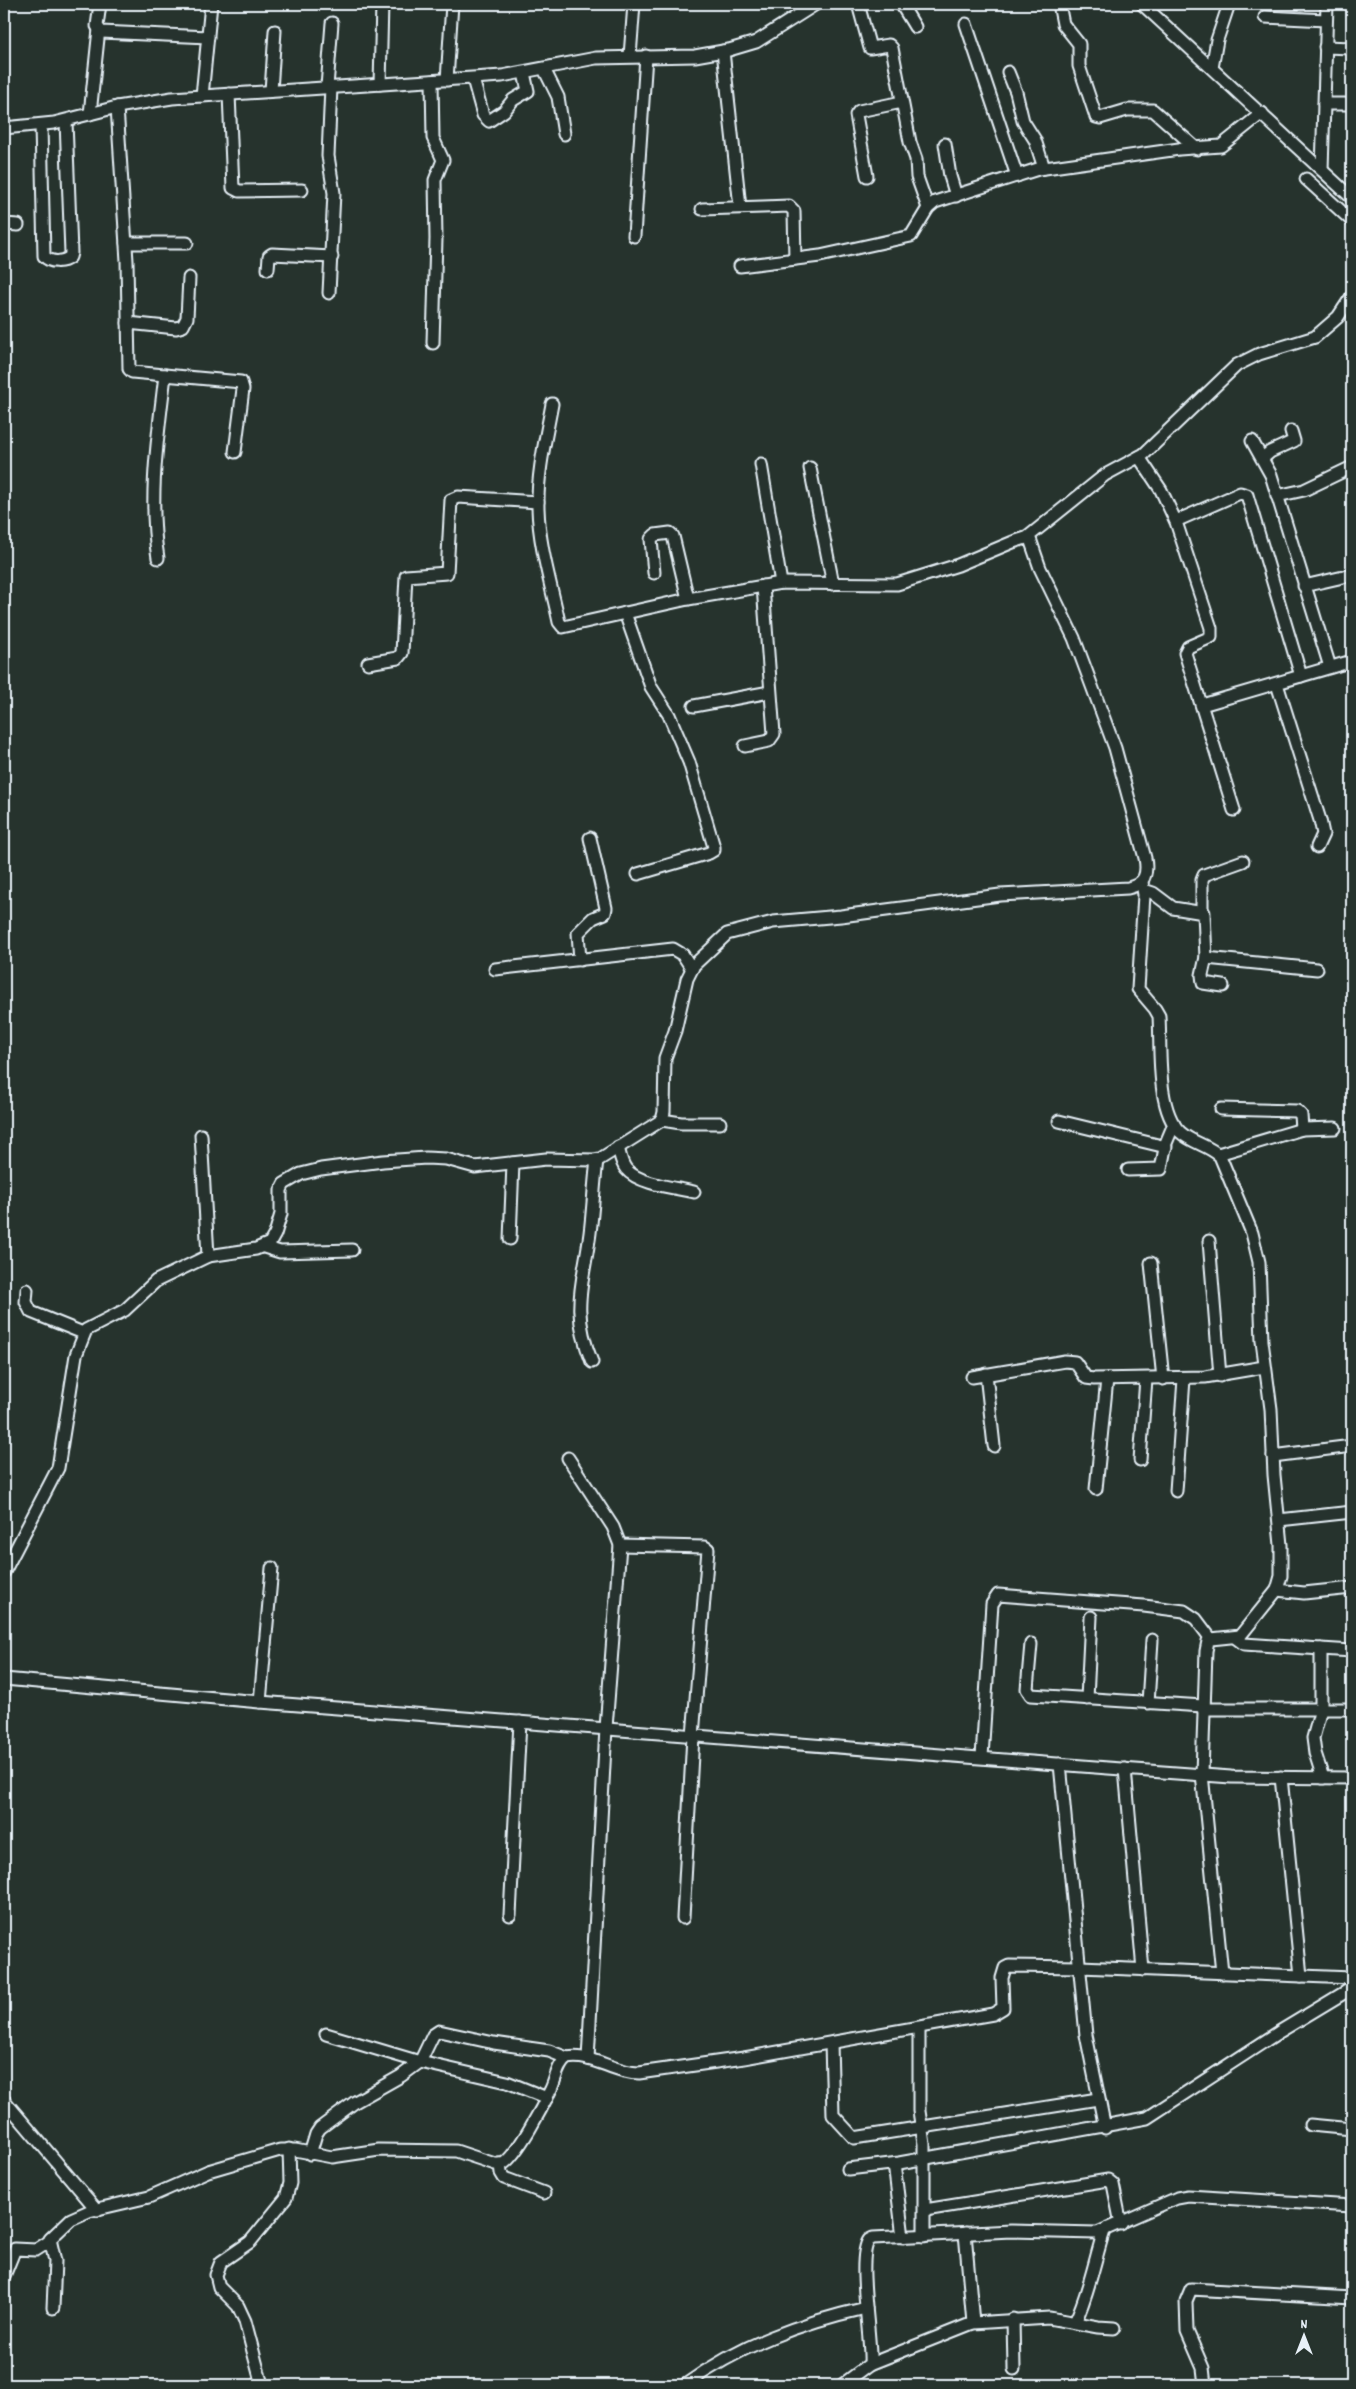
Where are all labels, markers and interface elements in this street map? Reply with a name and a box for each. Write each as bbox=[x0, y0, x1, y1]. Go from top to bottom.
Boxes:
north arrow bbox=[1278, 2312, 1328, 2362]
text: N bbox=[1301, 2315, 1308, 2335]

